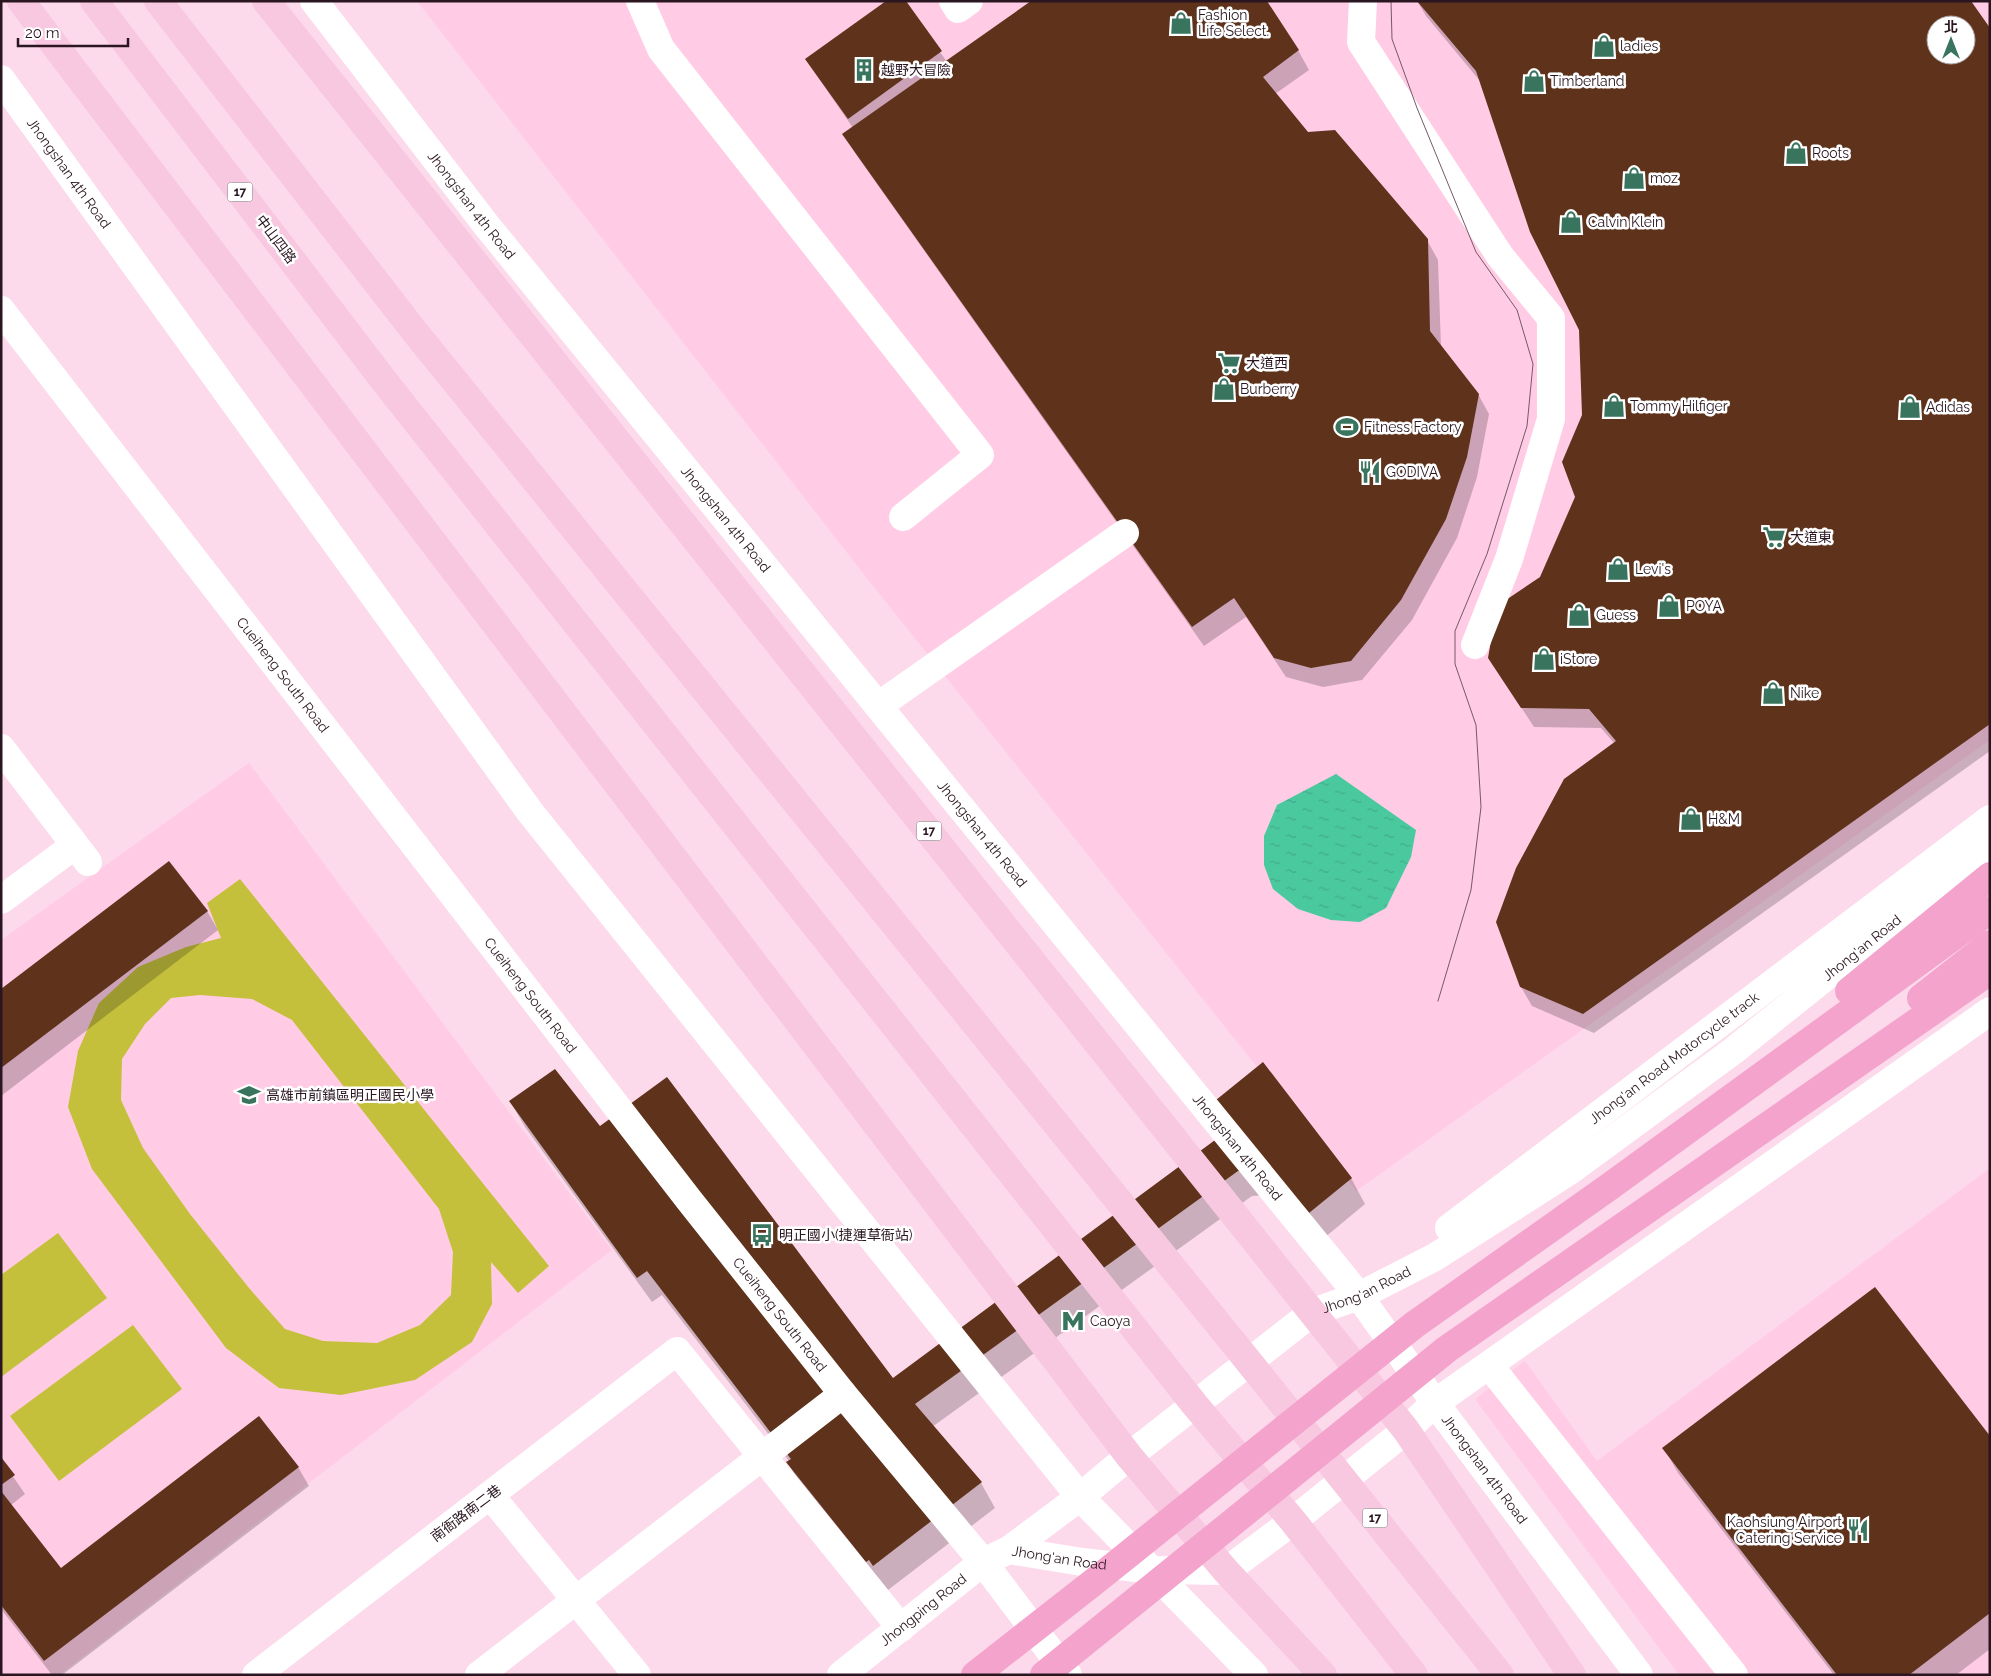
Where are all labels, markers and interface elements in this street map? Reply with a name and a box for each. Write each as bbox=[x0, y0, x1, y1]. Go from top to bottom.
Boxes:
place label: Fashion Life Select. bbox=[1198, 7, 1269, 39]
shop icon: Fashion Life Select. bbox=[1168, 10, 1194, 36]
scale bar bbox=[18, 15, 128, 47]
north arrow bbox=[1926, 15, 1976, 65]
text: 北 bbox=[1944, 19, 1958, 35]
text: 20 m bbox=[25, 24, 60, 42]
shop icon: ladies bbox=[1591, 33, 1617, 59]
place label: ladies bbox=[1620, 38, 1658, 54]
building icon: 越野大冒險 bbox=[851, 57, 877, 83]
place label: 越野大冒險 bbox=[881, 62, 951, 78]
shop icon: Timberland bbox=[1521, 68, 1547, 94]
place label: Timberland bbox=[1550, 73, 1625, 89]
street label: Jhongshan 4th Road bbox=[24, 115, 114, 231]
shop icon: Roots bbox=[1783, 140, 1809, 166]
place label: Roots bbox=[1812, 145, 1849, 161]
street label: Jhongshan 4th Road bbox=[425, 148, 519, 262]
shop icon: moz bbox=[1621, 165, 1647, 191]
place label: moz bbox=[1650, 170, 1678, 186]
road number: 17 bbox=[228, 182, 252, 202]
shop icon: Calvin Klein bbox=[1558, 209, 1584, 235]
street label: 中山四路 bbox=[253, 212, 299, 266]
place label: Calvin Klein bbox=[1588, 214, 1663, 230]
supermarket icon: 大道西 bbox=[1216, 350, 1242, 376]
place label: 大道西 bbox=[1246, 355, 1288, 371]
shop icon: Burberry bbox=[1211, 376, 1237, 402]
place label: Burberry bbox=[1240, 381, 1297, 397]
shop icon: Tommy Hilfiger bbox=[1601, 393, 1627, 419]
shop icon: Adidas bbox=[1897, 394, 1923, 420]
place label: Tommy Hilfiger bbox=[1630, 398, 1728, 414]
place label: Adidas bbox=[1926, 399, 1970, 415]
sports icon: Fitness Factory bbox=[1334, 414, 1360, 440]
place label: Fitness Factory bbox=[1364, 419, 1462, 435]
restaurant icon: GODIVA bbox=[1357, 459, 1383, 485]
street label: Jhongshan 4th Road bbox=[678, 463, 774, 575]
place label: GODIVA bbox=[1386, 464, 1439, 480]
supermarket icon: 大道東 bbox=[1761, 524, 1787, 550]
place label: 大道東 bbox=[1790, 529, 1832, 545]
shop icon: Levi's bbox=[1605, 556, 1631, 582]
place label: Levi's bbox=[1635, 561, 1671, 577]
shop icon: POYA bbox=[1656, 593, 1682, 619]
place label: POYA bbox=[1686, 598, 1723, 614]
shop icon: Guess bbox=[1566, 602, 1592, 628]
place label: Guess bbox=[1596, 607, 1636, 623]
street label: Cueiheng South Road bbox=[233, 614, 332, 736]
shop icon: iStore bbox=[1531, 646, 1557, 672]
place label: iStore bbox=[1560, 651, 1597, 667]
shop icon: Nike bbox=[1760, 680, 1786, 706]
place label: Nike bbox=[1790, 685, 1819, 701]
street label: Jhongshan 4th Road bbox=[934, 778, 1030, 890]
shop icon: H&M bbox=[1678, 806, 1704, 832]
place label: H&M bbox=[1708, 811, 1740, 827]
road number: 17 bbox=[916, 821, 942, 840]
street label: Jhong'an Road bbox=[1819, 911, 1904, 984]
street label: Cueiheng South Road bbox=[481, 934, 580, 1056]
street label: Jhong'an Road Motorcycle track bbox=[1586, 988, 1762, 1127]
school or university icon: 高雄市前鎮區明正國民小學 bbox=[236, 1082, 262, 1108]
place label: 高雄市前鎮區明正國民小學 bbox=[266, 1087, 434, 1103]
street label: Jhongshan 4th Road bbox=[1190, 1091, 1286, 1203]
bus stop icon: 明正國小(捷運草衙站) bbox=[749, 1222, 775, 1248]
place label: 明正國小(捷運草衙站) bbox=[779, 1227, 913, 1243]
street label: Cueiheng South Road bbox=[730, 1254, 830, 1375]
street label: Jhong'an Road bbox=[1320, 1263, 1413, 1316]
metro station icon: Caoya bbox=[1060, 1308, 1086, 1334]
place label: Caoya bbox=[1090, 1313, 1130, 1329]
street label: Jhongshan 4th Road bbox=[1439, 1411, 1531, 1527]
street label: 南衙路南二巷 bbox=[428, 1481, 504, 1545]
road number: 17 bbox=[1362, 1509, 1388, 1528]
place label: Kaohsiung Airport Catering Service bbox=[1727, 1514, 1842, 1546]
restaurant icon: Kaohsiung Airport Catering Service bbox=[1845, 1517, 1871, 1543]
street label: Jhong'an Road bbox=[1011, 1543, 1108, 1573]
street label: Jhongping Road bbox=[877, 1570, 970, 1649]

